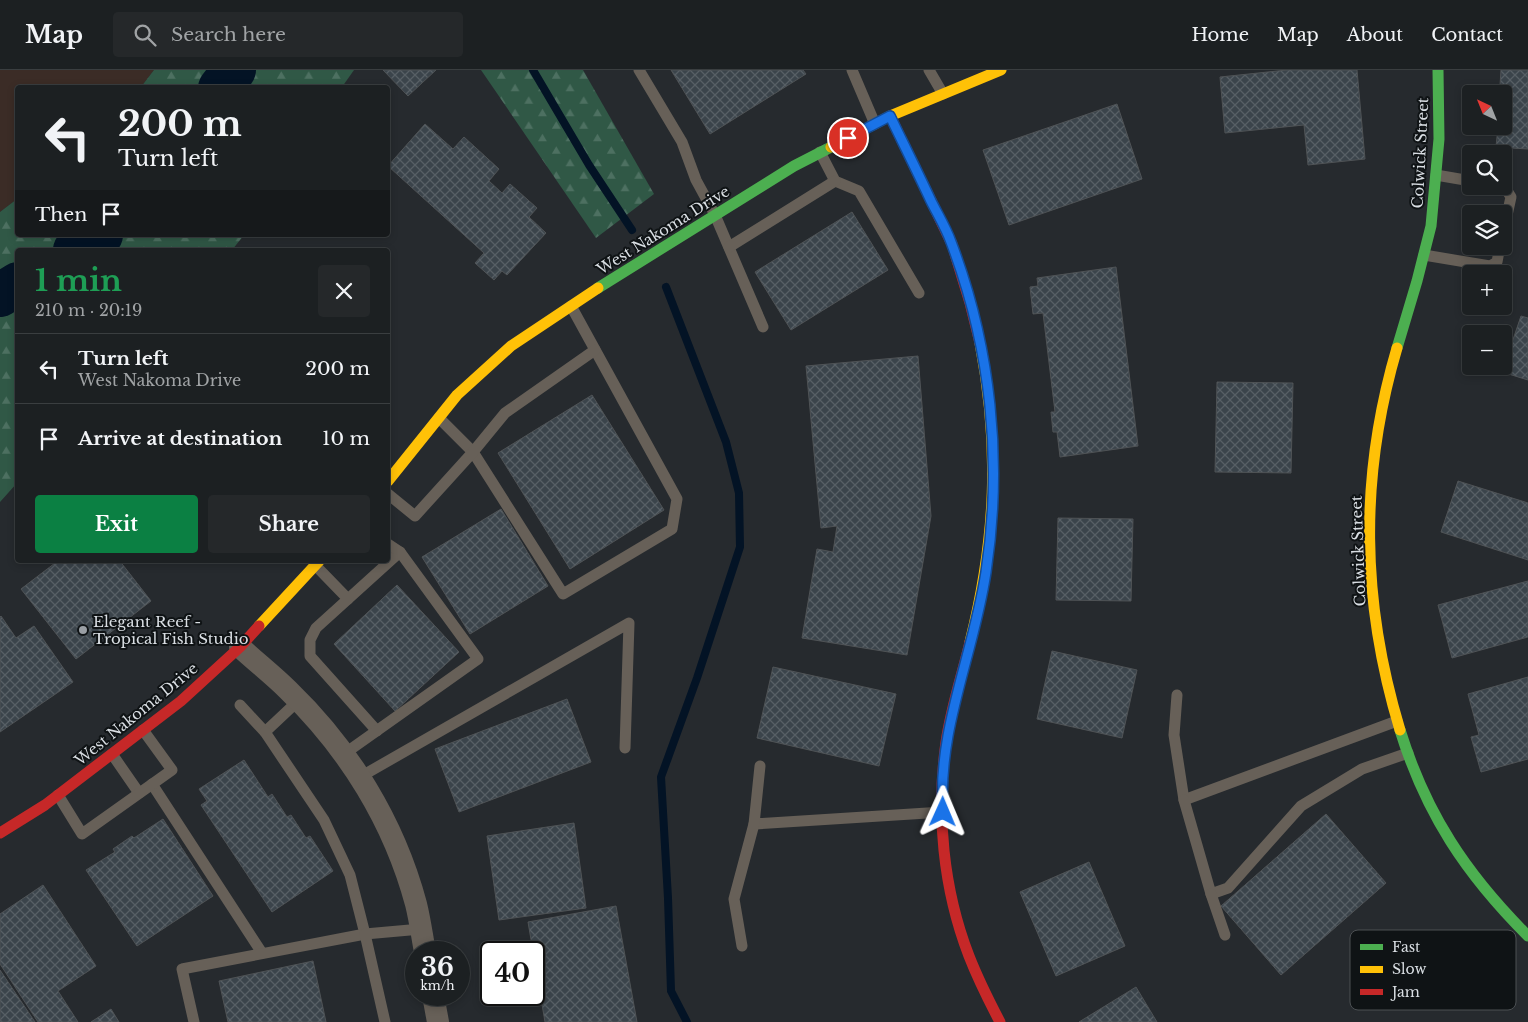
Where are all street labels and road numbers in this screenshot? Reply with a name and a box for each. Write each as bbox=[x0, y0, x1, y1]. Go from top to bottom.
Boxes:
street label: Colwick Street bbox=[1408, 97, 1432, 209]
street label: West Nakoma Drive bbox=[592, 181, 733, 279]
street label: Colwick Street bbox=[1347, 495, 1369, 607]
street label: West Nakoma Drive bbox=[70, 658, 201, 770]

